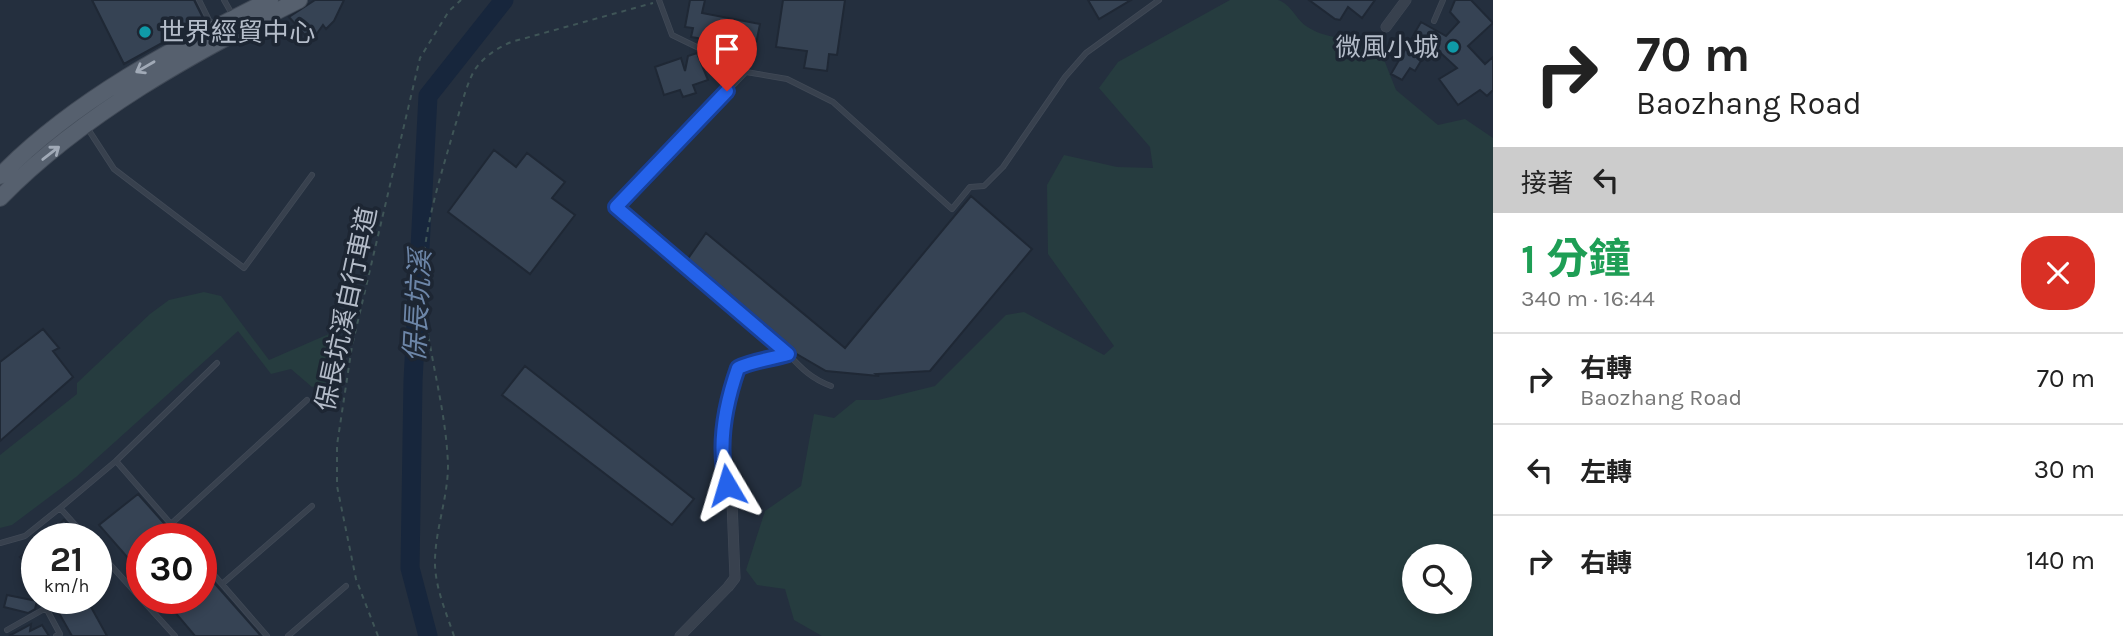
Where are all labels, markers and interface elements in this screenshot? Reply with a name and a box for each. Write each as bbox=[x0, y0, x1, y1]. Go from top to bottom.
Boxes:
place label: 世界經貿中心 bbox=[159, 17, 315, 48]
pin bbox=[697, 19, 757, 91]
marker: 世界經貿中心 bbox=[137, 24, 153, 40]
text: 70 m bbox=[1636, 26, 1750, 83]
icon: right bbox=[1521, 28, 1612, 119]
icon: arrive bbox=[708, 30, 746, 68]
place label: 微風小城 bbox=[1335, 32, 1439, 63]
marker: 微風小城 bbox=[1445, 39, 1461, 55]
one-way arrow bbox=[135, 61, 156, 74]
text: Baozhang Road bbox=[1636, 85, 1862, 122]
one-way arrow bbox=[41, 145, 59, 160]
icon: left bbox=[1587, 161, 1625, 199]
text: 接著 bbox=[1521, 168, 1573, 199]
street label: 保長坑溪自行車道 bbox=[310, 204, 383, 414]
text: 1 分鐘 bbox=[1521, 234, 1631, 284]
button: close bbox=[2021, 236, 2095, 310]
water label: 保長坑溪 bbox=[398, 245, 437, 363]
text: 340 m · 16:44 bbox=[1521, 285, 1655, 312]
text: 右轉 bbox=[1580, 353, 1632, 384]
icon: right bbox=[1521, 360, 1559, 398]
text: 70 m bbox=[2037, 363, 2095, 394]
text: Baozhang Road bbox=[1580, 384, 1742, 411]
position arrow bbox=[690, 448, 764, 522]
icon: left bbox=[1521, 451, 1559, 489]
text: 30 m bbox=[2034, 454, 2095, 485]
text: 左轉 bbox=[1580, 457, 1632, 488]
speed limit sign: 30 bbox=[126, 523, 217, 614]
text: 21 bbox=[50, 539, 83, 580]
icon: right bbox=[1521, 542, 1559, 580]
map controls bbox=[1402, 544, 1472, 614]
button: search bbox=[1402, 544, 1472, 614]
text: 140 m bbox=[2026, 545, 2095, 576]
text: 右轉 bbox=[1580, 548, 1632, 579]
text: km/h bbox=[44, 575, 89, 597]

